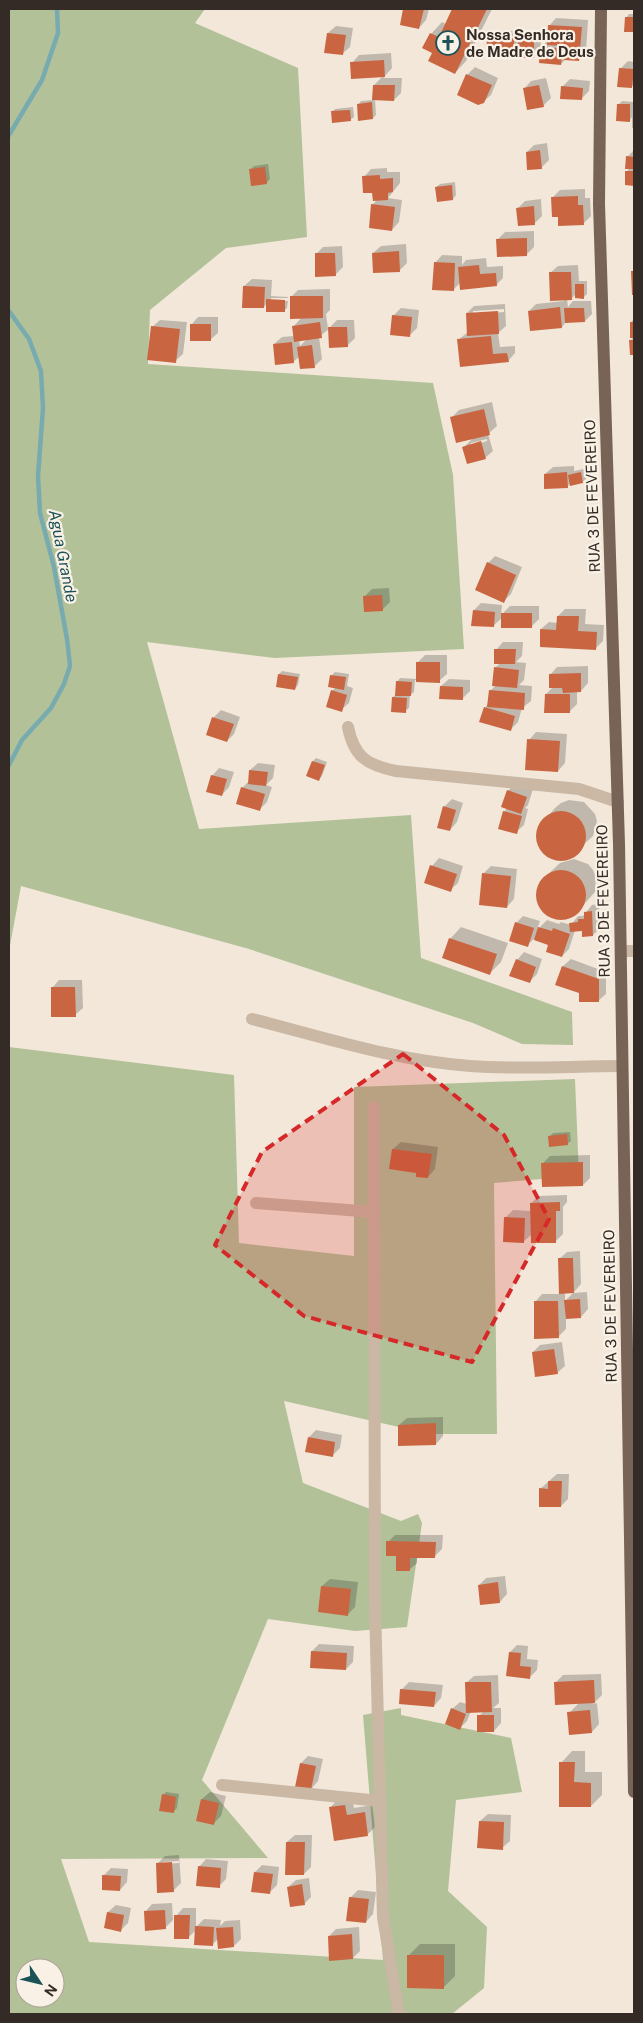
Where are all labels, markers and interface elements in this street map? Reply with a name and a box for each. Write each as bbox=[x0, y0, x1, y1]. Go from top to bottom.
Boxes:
place label: Nossa Senhora de Madre de Deus bbox=[466, 26, 594, 60]
church icon: Nossa Senhora de Madre de Deus bbox=[435, 30, 461, 56]
street label: RUA 3 DE FEVEREIRO bbox=[581, 419, 603, 573]
water label: Agua Grande bbox=[45, 508, 81, 604]
street label: RUA 3 DE FEVEREIRO bbox=[593, 824, 613, 978]
street label: RUA 3 DE FEVEREIRO bbox=[600, 1229, 620, 1383]
north arrow bbox=[15, 1958, 65, 2008]
text: N bbox=[41, 1981, 60, 2000]

